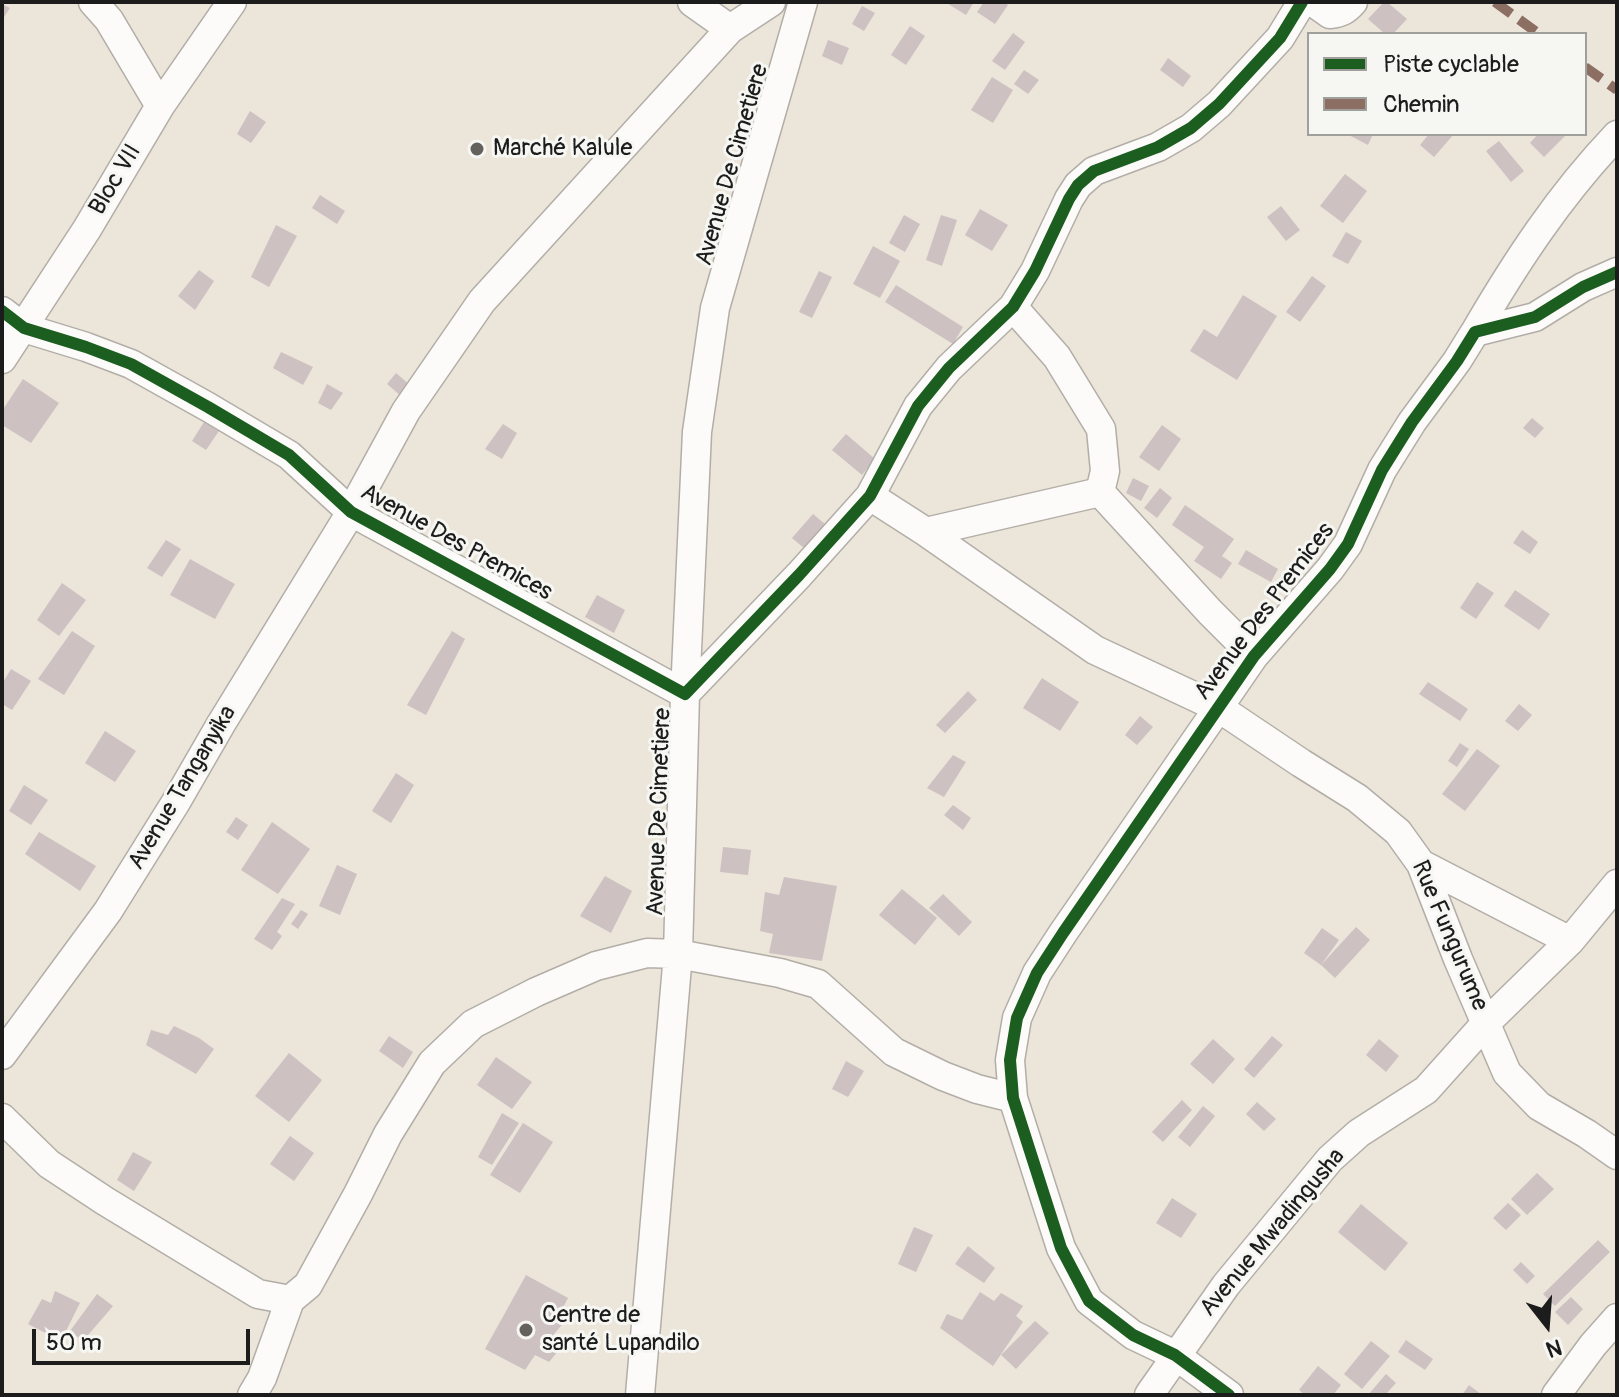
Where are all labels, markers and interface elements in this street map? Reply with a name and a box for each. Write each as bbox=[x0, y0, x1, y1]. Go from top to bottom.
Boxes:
legend bbox=[1307, 32, 1587, 136]
text: Piste cyclable bbox=[1383, 50, 1519, 79]
street label: Avenue De Cimetiere bbox=[690, 61, 776, 269]
text: Chemin bbox=[1383, 90, 1460, 119]
place label: Marché Kalule bbox=[493, 135, 632, 163]
street label: Bloc VII bbox=[84, 139, 148, 221]
marker: Marché Kalule bbox=[468, 140, 486, 158]
street label: Avenue Des Premices bbox=[355, 478, 557, 608]
street label: Avenue Des Premices bbox=[1189, 518, 1341, 706]
street label: Avenue Tanganyika bbox=[123, 701, 243, 875]
street label: Avenue De Cimetiere bbox=[642, 707, 678, 917]
street label: Rue Fungurume bbox=[1404, 857, 1494, 1015]
street label: Avenue Mwadingusha bbox=[1194, 1143, 1352, 1323]
north arrow bbox=[1507, 1285, 1587, 1365]
place label: Centre de santé Lupandilo bbox=[542, 1302, 700, 1358]
scale bar bbox=[36, 1313, 254, 1363]
marker: Centre de santé Lupandilo bbox=[517, 1321, 535, 1339]
text: 50 m bbox=[46, 1328, 102, 1357]
text: N bbox=[1543, 1332, 1565, 1364]

